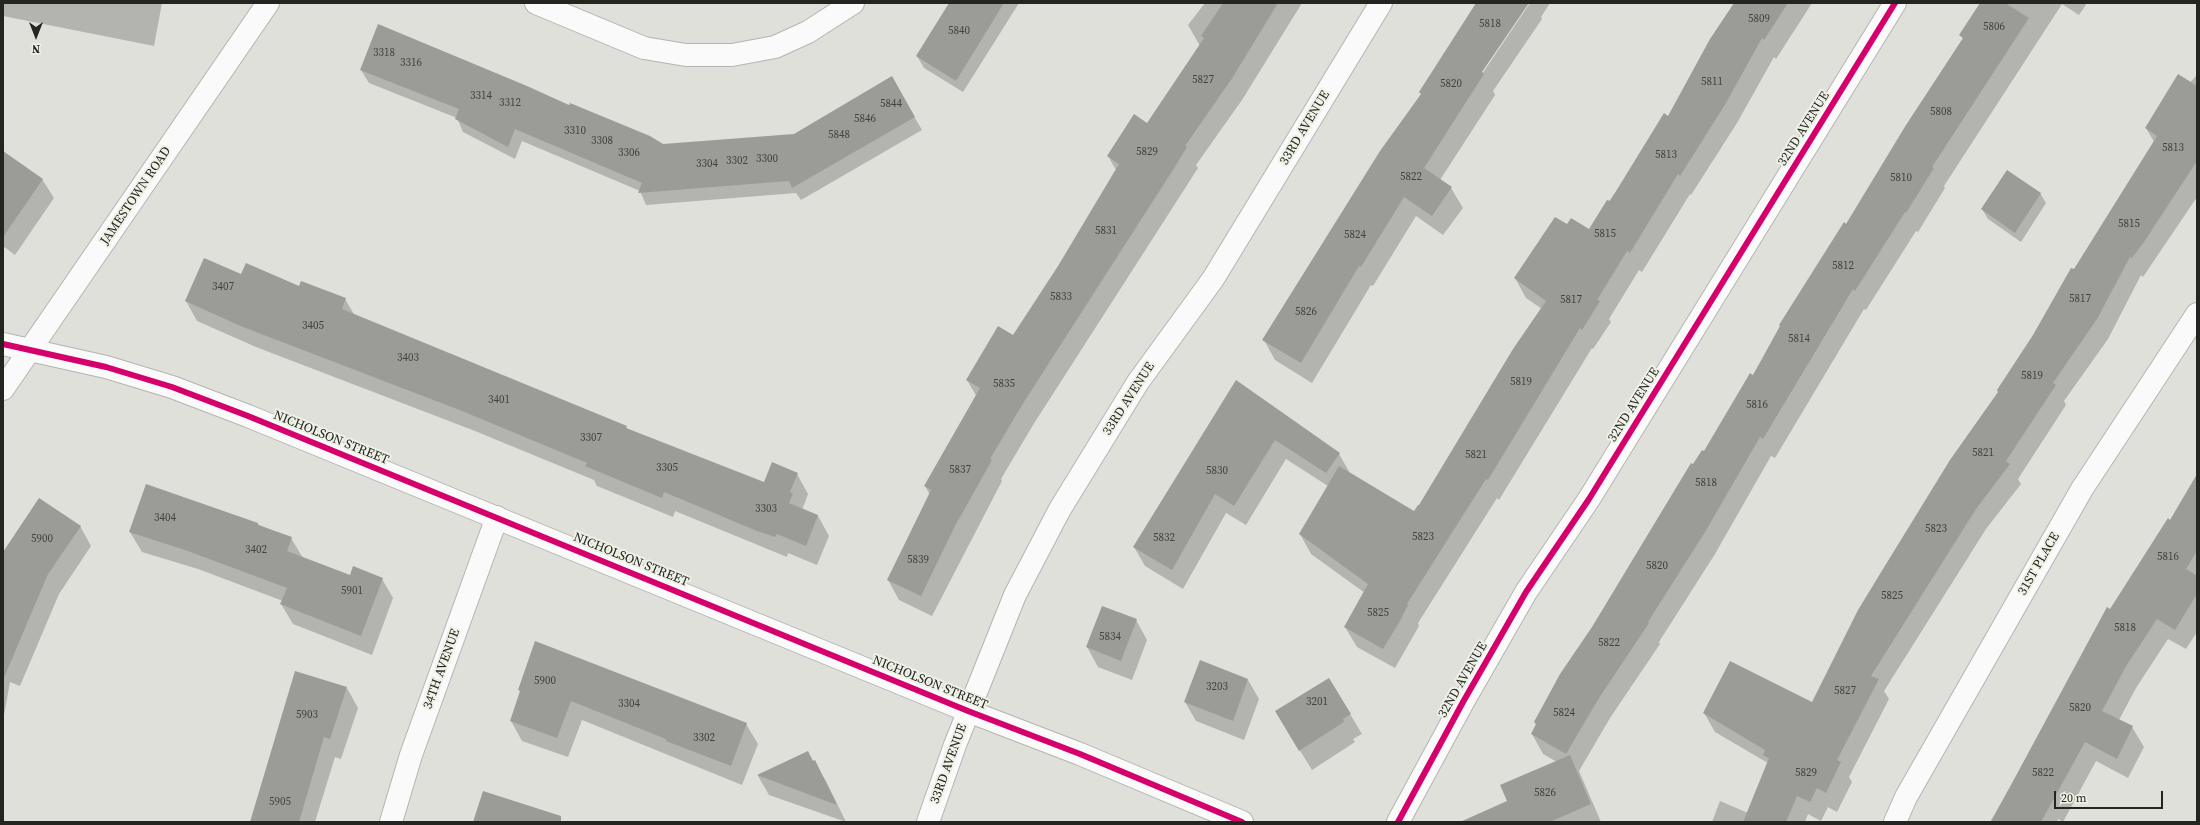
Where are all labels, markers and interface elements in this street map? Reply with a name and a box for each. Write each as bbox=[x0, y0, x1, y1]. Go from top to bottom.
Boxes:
house number: 5809 bbox=[1748, 12, 1770, 26]
north arrow bbox=[16, 16, 56, 56]
house number: 5818 bbox=[1479, 17, 1501, 31]
house number: 5806 bbox=[1983, 20, 2005, 34]
house number: 5840 bbox=[948, 24, 970, 38]
text: N bbox=[32, 41, 40, 56]
house number: 3318 bbox=[373, 46, 395, 60]
house number: 3316 bbox=[400, 56, 422, 70]
house number: 5827 bbox=[1192, 73, 1214, 87]
house number: 5811 bbox=[1701, 75, 1723, 89]
house number: 5820 bbox=[1440, 77, 1462, 91]
street label: 33RD AVENUE bbox=[1277, 88, 1333, 168]
house number: 3314 bbox=[470, 89, 492, 103]
street label: 32ND AVENUE bbox=[1775, 89, 1833, 169]
house number: 3312 bbox=[499, 96, 521, 110]
house number: 5844 bbox=[880, 97, 902, 111]
house number: 5808 bbox=[1930, 105, 1952, 119]
house number: 5846 bbox=[854, 112, 876, 126]
house number: 3310 bbox=[564, 124, 586, 138]
house number: 5848 bbox=[828, 128, 850, 142]
house number: 3308 bbox=[591, 134, 613, 148]
house number: 5813 bbox=[2162, 141, 2184, 155]
street label: JAMESTOWN ROAD bbox=[97, 144, 175, 248]
house number: 5829 bbox=[1136, 145, 1158, 159]
house number: 3306 bbox=[618, 146, 640, 160]
house number: 5813 bbox=[1655, 148, 1677, 162]
house number: 3300 bbox=[756, 152, 778, 166]
house number: 3302 bbox=[726, 154, 748, 168]
house number: 3304 bbox=[696, 157, 718, 171]
house number: 5822 bbox=[1400, 170, 1422, 184]
house number: 5810 bbox=[1890, 171, 1912, 185]
house number: 5815 bbox=[2118, 217, 2140, 231]
house number: 5831 bbox=[1095, 224, 1117, 238]
house number: 5815 bbox=[1594, 227, 1616, 241]
house number: 5824 bbox=[1344, 228, 1366, 242]
house number: 5812 bbox=[1832, 259, 1854, 273]
house number: 3407 bbox=[212, 280, 234, 294]
house number: 5833 bbox=[1050, 290, 1072, 304]
house number: 5817 bbox=[2069, 292, 2091, 306]
house number: 5817 bbox=[1560, 293, 1582, 307]
house number: 5826 bbox=[1295, 305, 1317, 319]
house number: 3405 bbox=[302, 319, 324, 333]
house number: 5814 bbox=[1788, 332, 1810, 346]
house number: 3403 bbox=[397, 351, 419, 365]
street label: 33RD AVENUE bbox=[1100, 360, 1158, 438]
street label: 32ND AVENUE bbox=[1605, 365, 1663, 445]
house number: 5819 bbox=[2021, 369, 2043, 383]
house number: 5819 bbox=[1510, 375, 1532, 389]
house number: 5835 bbox=[993, 377, 1015, 391]
house number: 3401 bbox=[488, 393, 510, 407]
house number: 5816 bbox=[1746, 398, 1768, 412]
street label: NICHOLSON STREET bbox=[271, 408, 391, 468]
house number: 3307 bbox=[580, 431, 602, 445]
house number: 5821 bbox=[1972, 446, 1994, 460]
house number: 5821 bbox=[1465, 448, 1487, 462]
house number: 3305 bbox=[656, 461, 678, 475]
house number: 5837 bbox=[949, 463, 971, 477]
house number: 5830 bbox=[1206, 464, 1228, 478]
house number: 5818 bbox=[1695, 476, 1717, 490]
house number: 3303 bbox=[755, 502, 777, 516]
house number: 3404 bbox=[154, 511, 176, 525]
house number: 5823 bbox=[1925, 522, 1947, 536]
street label: NICHOLSON STREET bbox=[571, 530, 691, 590]
house number: 5823 bbox=[1412, 530, 1434, 544]
street label: 31ST PLACE bbox=[2015, 530, 2063, 598]
house number: 5832 bbox=[1153, 531, 1175, 545]
house number: 5900 bbox=[31, 532, 53, 546]
house number: 3402 bbox=[245, 543, 267, 557]
house number: 5816 bbox=[2157, 550, 2179, 564]
house number: 5839 bbox=[907, 553, 929, 567]
house number: 5820 bbox=[1646, 559, 1668, 573]
house number: 5901 bbox=[341, 584, 363, 598]
house number: 5825 bbox=[1881, 589, 1903, 603]
house number: 5825 bbox=[1367, 606, 1389, 620]
house number: 5818 bbox=[2114, 621, 2136, 635]
street label: 34TH AVENUE bbox=[420, 627, 464, 711]
house number: 5834 bbox=[1099, 630, 1121, 644]
house number: 5822 bbox=[1598, 636, 1620, 650]
street label: 32ND AVENUE bbox=[1435, 639, 1491, 721]
street label: NICHOLSON STREET bbox=[870, 653, 990, 713]
house number: 5900 bbox=[534, 674, 556, 688]
house number: 3203 bbox=[1206, 680, 1228, 694]
house number: 5827 bbox=[1834, 684, 1856, 698]
house number: 3201 bbox=[1306, 695, 1328, 709]
house number: 3304 bbox=[618, 697, 640, 711]
house number: 5820 bbox=[2069, 701, 2091, 715]
house number: 5824 bbox=[1553, 706, 1575, 720]
house number: 5903 bbox=[296, 708, 318, 722]
street label: 33RD AVENUE bbox=[927, 722, 971, 806]
house number: 3302 bbox=[693, 731, 715, 745]
house number: 5829 bbox=[1795, 766, 1817, 780]
house number: 5822 bbox=[2032, 766, 2054, 780]
scale bar bbox=[2056, 783, 2165, 809]
house number: 5826 bbox=[1534, 786, 1556, 800]
text: 20 m bbox=[2061, 790, 2087, 806]
house number: 5905 bbox=[269, 795, 291, 809]

